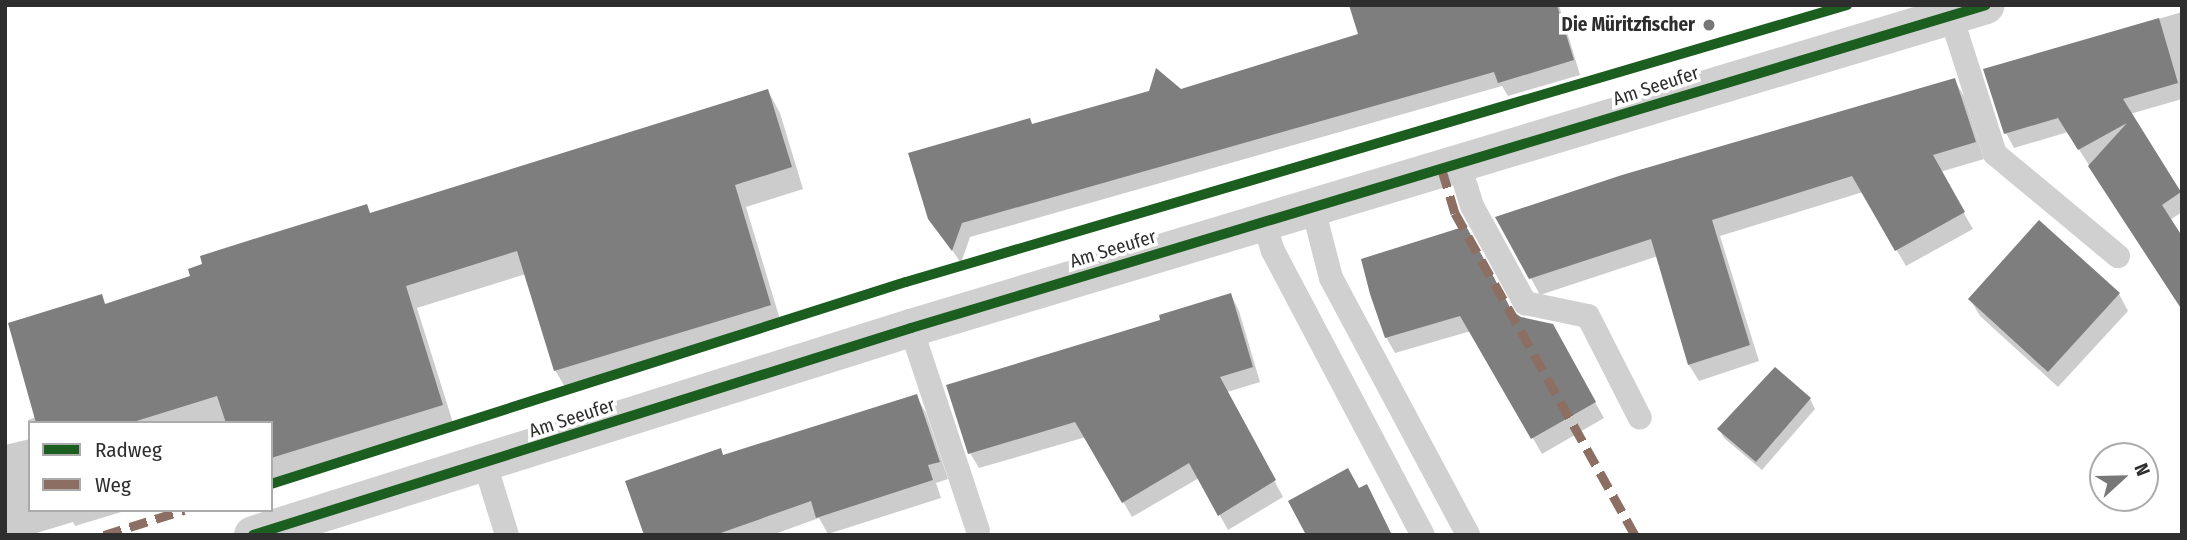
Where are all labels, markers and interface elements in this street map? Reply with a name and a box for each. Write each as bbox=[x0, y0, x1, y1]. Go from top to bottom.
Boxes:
place label: Die Müritzfischer bbox=[1562, 14, 1695, 36]
marker: Die Müritzfischer bbox=[1701, 17, 1717, 33]
street label: Am Seeufer bbox=[1610, 61, 1702, 111]
street label: Am Seeufer bbox=[1067, 225, 1159, 273]
street label: Am Seeufer bbox=[526, 393, 618, 443]
legend bbox=[28, 421, 273, 512]
text: Radweg bbox=[95, 437, 162, 463]
north arrow bbox=[2089, 442, 2159, 512]
text: N bbox=[2129, 460, 2155, 479]
text: Weg bbox=[95, 472, 131, 498]

